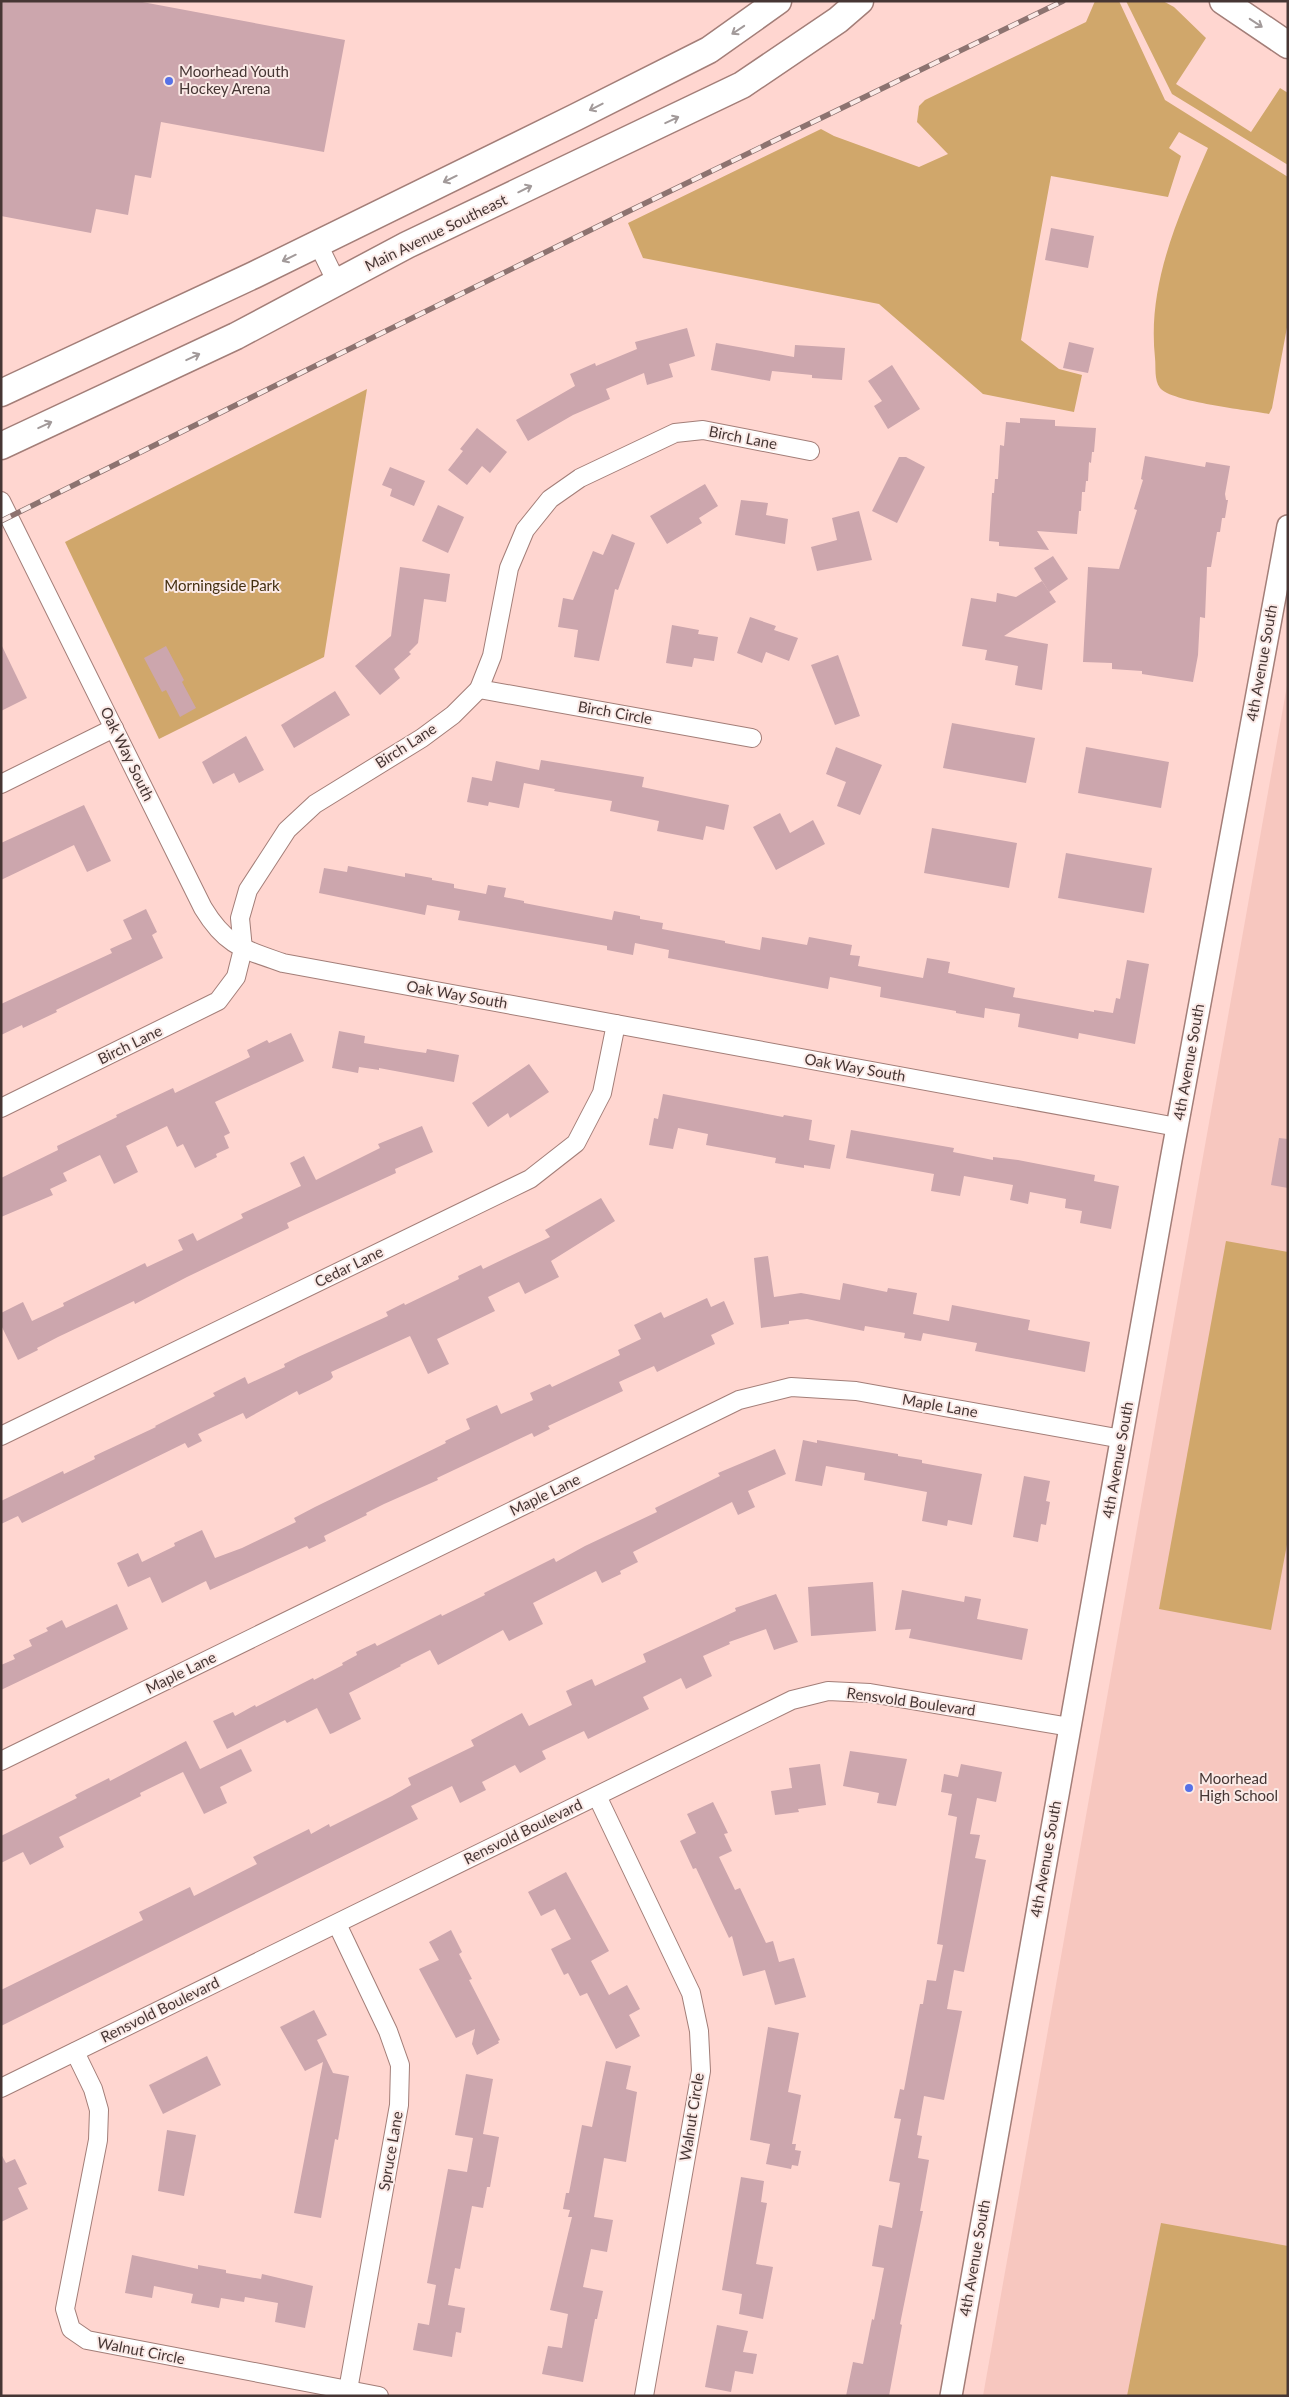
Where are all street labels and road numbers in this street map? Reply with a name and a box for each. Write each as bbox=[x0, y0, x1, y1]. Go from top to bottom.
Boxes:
street label: Main Avenue Southeast bbox=[362, 190, 510, 274]
street label: Birch Lane bbox=[708, 422, 779, 452]
street label: 4th Avenue South bbox=[1242, 603, 1280, 722]
street label: Birch Circle bbox=[577, 697, 654, 727]
street label: Oak Way South bbox=[97, 704, 158, 804]
street label: Birch Lane bbox=[372, 719, 439, 772]
street label: Oak Way South bbox=[405, 976, 509, 1012]
street label: 4th Avenue South bbox=[1169, 1002, 1207, 1121]
street label: Birch Lane bbox=[95, 1021, 165, 1067]
street label: Oak Way South bbox=[803, 1049, 907, 1085]
street label: Cedar Lane bbox=[311, 1242, 386, 1290]
street label: Maple Lane bbox=[901, 1390, 979, 1421]
street label: 4th Avenue South bbox=[1098, 1400, 1136, 1519]
street label: Maple Lane bbox=[506, 1469, 583, 1519]
street label: Maple Lane bbox=[142, 1647, 219, 1697]
street label: Rensvold Boulevard bbox=[846, 1683, 977, 1719]
street label: Rensvold Boulevard bbox=[460, 1795, 585, 1868]
street label: 4th Avenue South bbox=[1026, 1799, 1064, 1918]
street label: Rensvold Boulevard bbox=[97, 1973, 222, 2046]
street label: Walnut Circle bbox=[675, 2071, 707, 2162]
street label: Spruce Lane bbox=[374, 2110, 406, 2192]
street label: 4th Avenue South bbox=[955, 2198, 993, 2317]
street label: Walnut Circle bbox=[96, 2333, 187, 2367]

